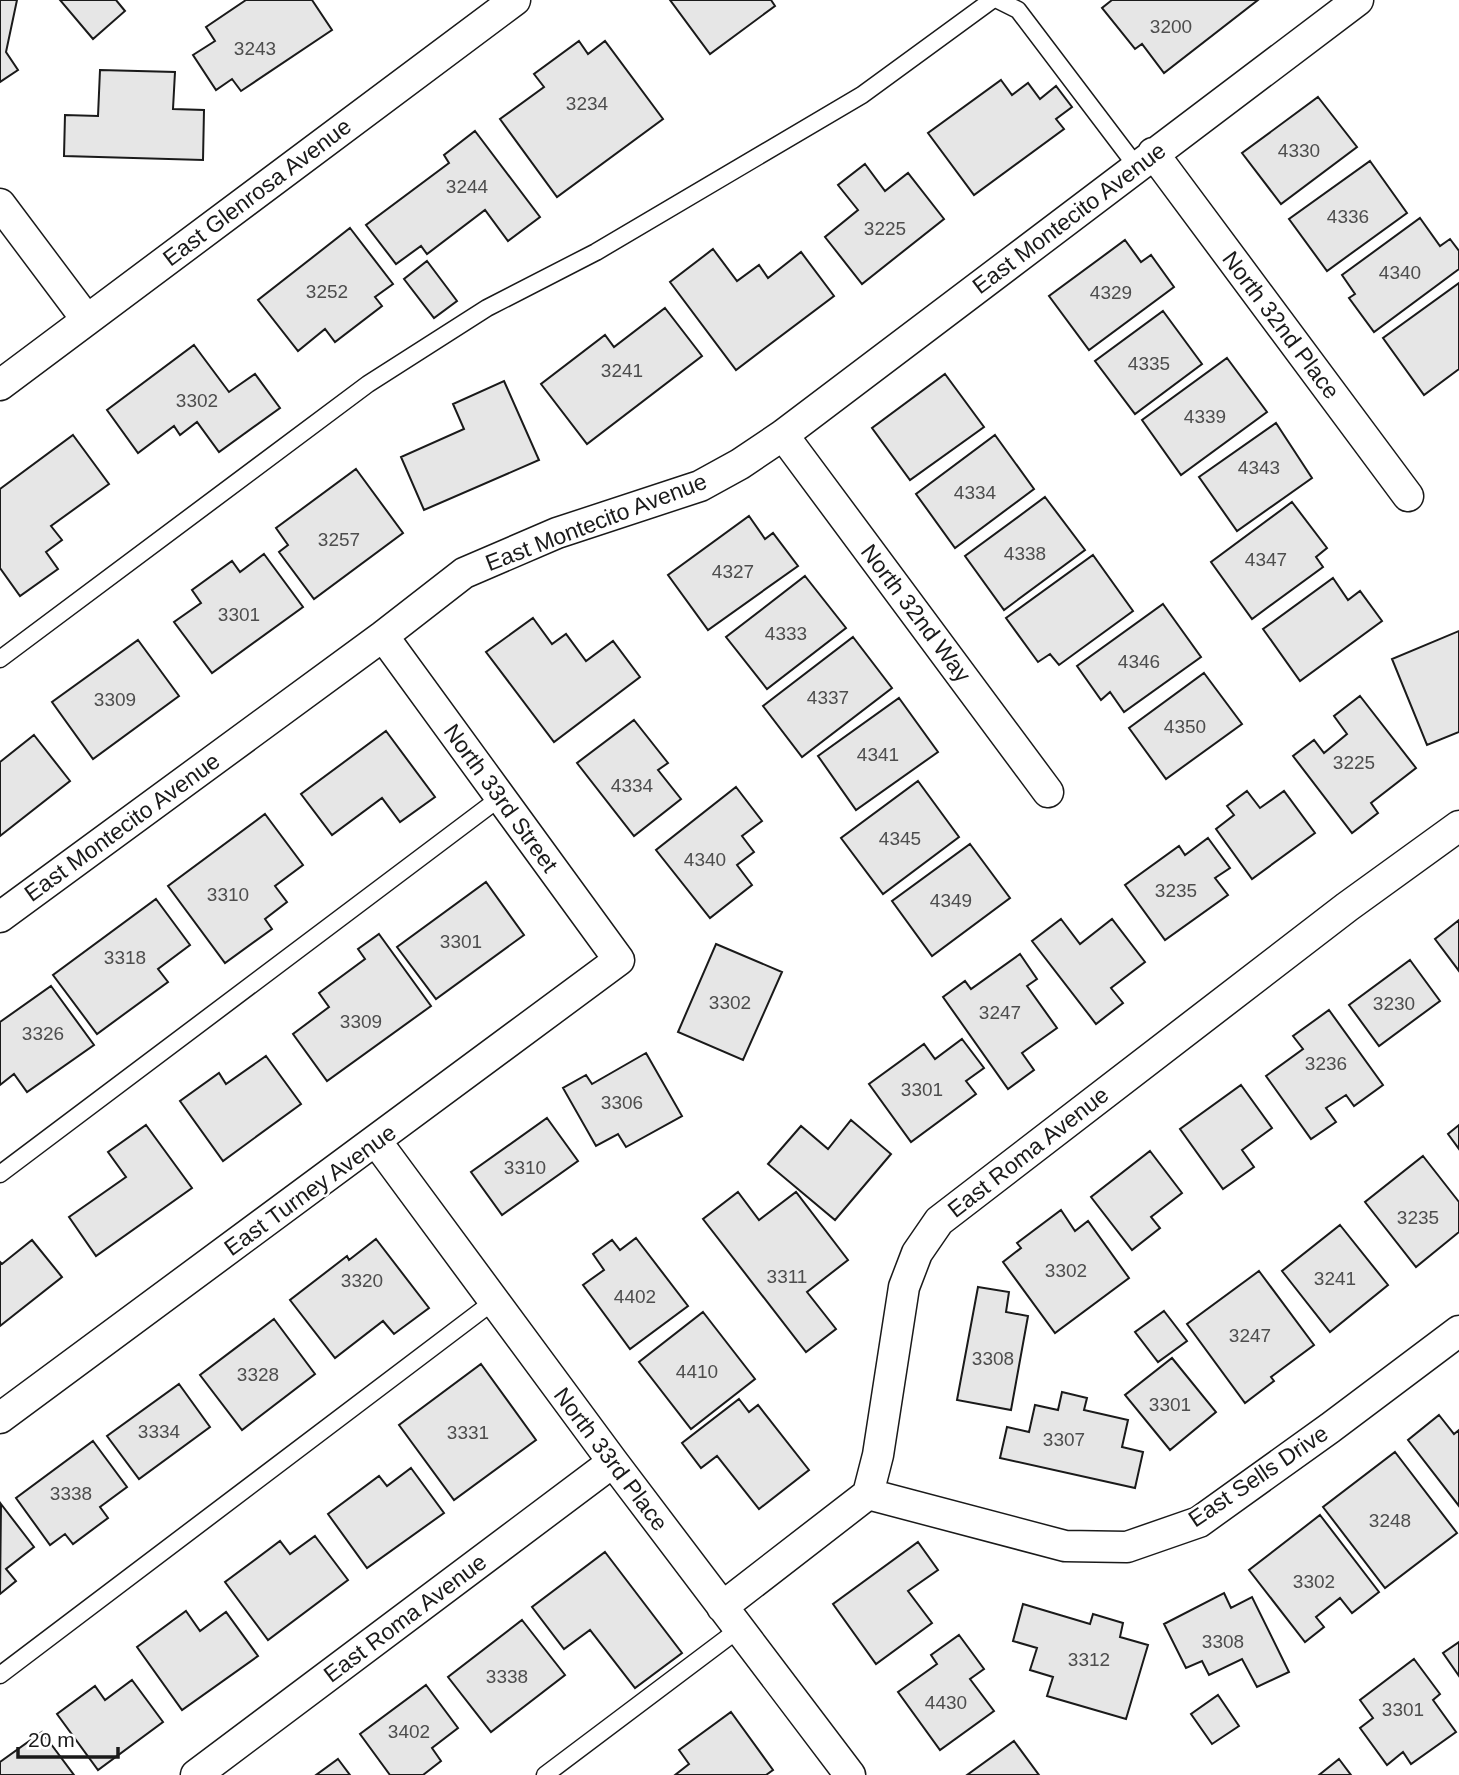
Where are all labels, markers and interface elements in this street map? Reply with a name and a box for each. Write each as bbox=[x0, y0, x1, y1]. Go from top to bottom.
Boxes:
house number: 3200 bbox=[1150, 16, 1192, 37]
house number: 3243 bbox=[234, 38, 276, 59]
house number: 3234 bbox=[566, 93, 609, 114]
street label: East Glenrosa Avenue bbox=[158, 113, 356, 271]
street label: East Montecito Avenue bbox=[967, 137, 1171, 299]
house number: 4330 bbox=[1278, 140, 1320, 161]
house number: 3244 bbox=[446, 176, 489, 197]
house number: 4336 bbox=[1327, 206, 1369, 227]
house number: 3225 bbox=[864, 218, 906, 239]
street label: North 32nd Place bbox=[1217, 246, 1345, 404]
house number: 4340 bbox=[1379, 262, 1421, 283]
house number: 3252 bbox=[306, 281, 348, 302]
house number: 4329 bbox=[1090, 282, 1132, 303]
house number: 4335 bbox=[1128, 353, 1170, 374]
house number: 3241 bbox=[601, 360, 643, 381]
house number: 3302 bbox=[176, 390, 218, 411]
house number: 4339 bbox=[1184, 406, 1226, 427]
house number: 4343 bbox=[1238, 457, 1280, 478]
street label: East Montecito Avenue bbox=[482, 468, 710, 576]
house number: 4334 bbox=[954, 482, 997, 503]
house number: 3257 bbox=[318, 529, 360, 550]
street label: North 32nd Way bbox=[856, 539, 976, 687]
house number: 4338 bbox=[1004, 543, 1046, 564]
house number: 4347 bbox=[1245, 549, 1287, 570]
house number: 4327 bbox=[712, 561, 754, 582]
house number: 3301 bbox=[218, 604, 260, 625]
house number: 4333 bbox=[765, 623, 807, 644]
house number: 4346 bbox=[1118, 651, 1160, 672]
house number: 4337 bbox=[807, 687, 849, 708]
house number: 3309 bbox=[94, 689, 136, 710]
house number: 4350 bbox=[1164, 716, 1206, 737]
street label: North 33rd Street bbox=[439, 719, 564, 877]
house number: 4341 bbox=[857, 744, 899, 765]
street label: East Montecito Avenue bbox=[19, 747, 225, 907]
house number: 3225 bbox=[1333, 752, 1375, 773]
house number: 4334 bbox=[611, 775, 654, 796]
house number: 4345 bbox=[879, 828, 921, 849]
house number: 4340 bbox=[684, 849, 726, 870]
house number: 3235 bbox=[1155, 880, 1197, 901]
house number: 3310 bbox=[207, 884, 249, 905]
house number: 4349 bbox=[930, 890, 972, 911]
house number: 3301 bbox=[440, 931, 482, 952]
house number: 3318 bbox=[104, 947, 146, 968]
house number: 3302 bbox=[709, 992, 751, 1013]
house number: 3230 bbox=[1373, 993, 1415, 1014]
house number: 3247 bbox=[979, 1002, 1021, 1023]
house number: 3309 bbox=[340, 1011, 382, 1032]
house number: 3326 bbox=[22, 1023, 64, 1044]
house number: 3236 bbox=[1305, 1053, 1347, 1074]
house number: 3301 bbox=[901, 1079, 943, 1100]
street label: East Roma Avenue bbox=[943, 1081, 1113, 1223]
house number: 3306 bbox=[601, 1092, 643, 1113]
street label: East Turney Avenue bbox=[219, 1119, 401, 1261]
house number: 3310 bbox=[504, 1157, 546, 1178]
house number: 3235 bbox=[1397, 1207, 1439, 1228]
house number: 3302 bbox=[1045, 1260, 1087, 1281]
house number: 3311 bbox=[767, 1266, 807, 1287]
house number: 3241 bbox=[1314, 1268, 1356, 1289]
house number: 3320 bbox=[341, 1270, 383, 1291]
house number: 4402 bbox=[614, 1286, 656, 1307]
house number: 3247 bbox=[1229, 1325, 1271, 1346]
house number: 3308 bbox=[972, 1348, 1014, 1369]
house number: 4410 bbox=[676, 1361, 718, 1382]
house number: 3328 bbox=[237, 1364, 279, 1385]
street label: North 33rd Place bbox=[549, 1382, 673, 1536]
house number: 3301 bbox=[1149, 1394, 1191, 1415]
street label: East Sells Drive bbox=[1183, 1420, 1333, 1532]
house number: 3334 bbox=[138, 1421, 181, 1442]
house number: 3331 bbox=[447, 1422, 489, 1443]
house number: 3307 bbox=[1043, 1429, 1085, 1450]
house number: 3338 bbox=[50, 1483, 92, 1504]
house number: 3248 bbox=[1369, 1510, 1411, 1531]
street label: East Roma Avenue bbox=[319, 1548, 491, 1688]
house number: 3302 bbox=[1293, 1571, 1335, 1592]
house number: 3308 bbox=[1202, 1631, 1244, 1652]
house number: 3312 bbox=[1068, 1649, 1110, 1670]
house number: 3338 bbox=[486, 1666, 528, 1687]
house number: 4430 bbox=[925, 1692, 967, 1713]
house number: 3301 bbox=[1382, 1699, 1424, 1720]
scale bar bbox=[18, 1716, 117, 1760]
house number: 3402 bbox=[388, 1721, 430, 1742]
text: 20 m bbox=[28, 1728, 75, 1751]

